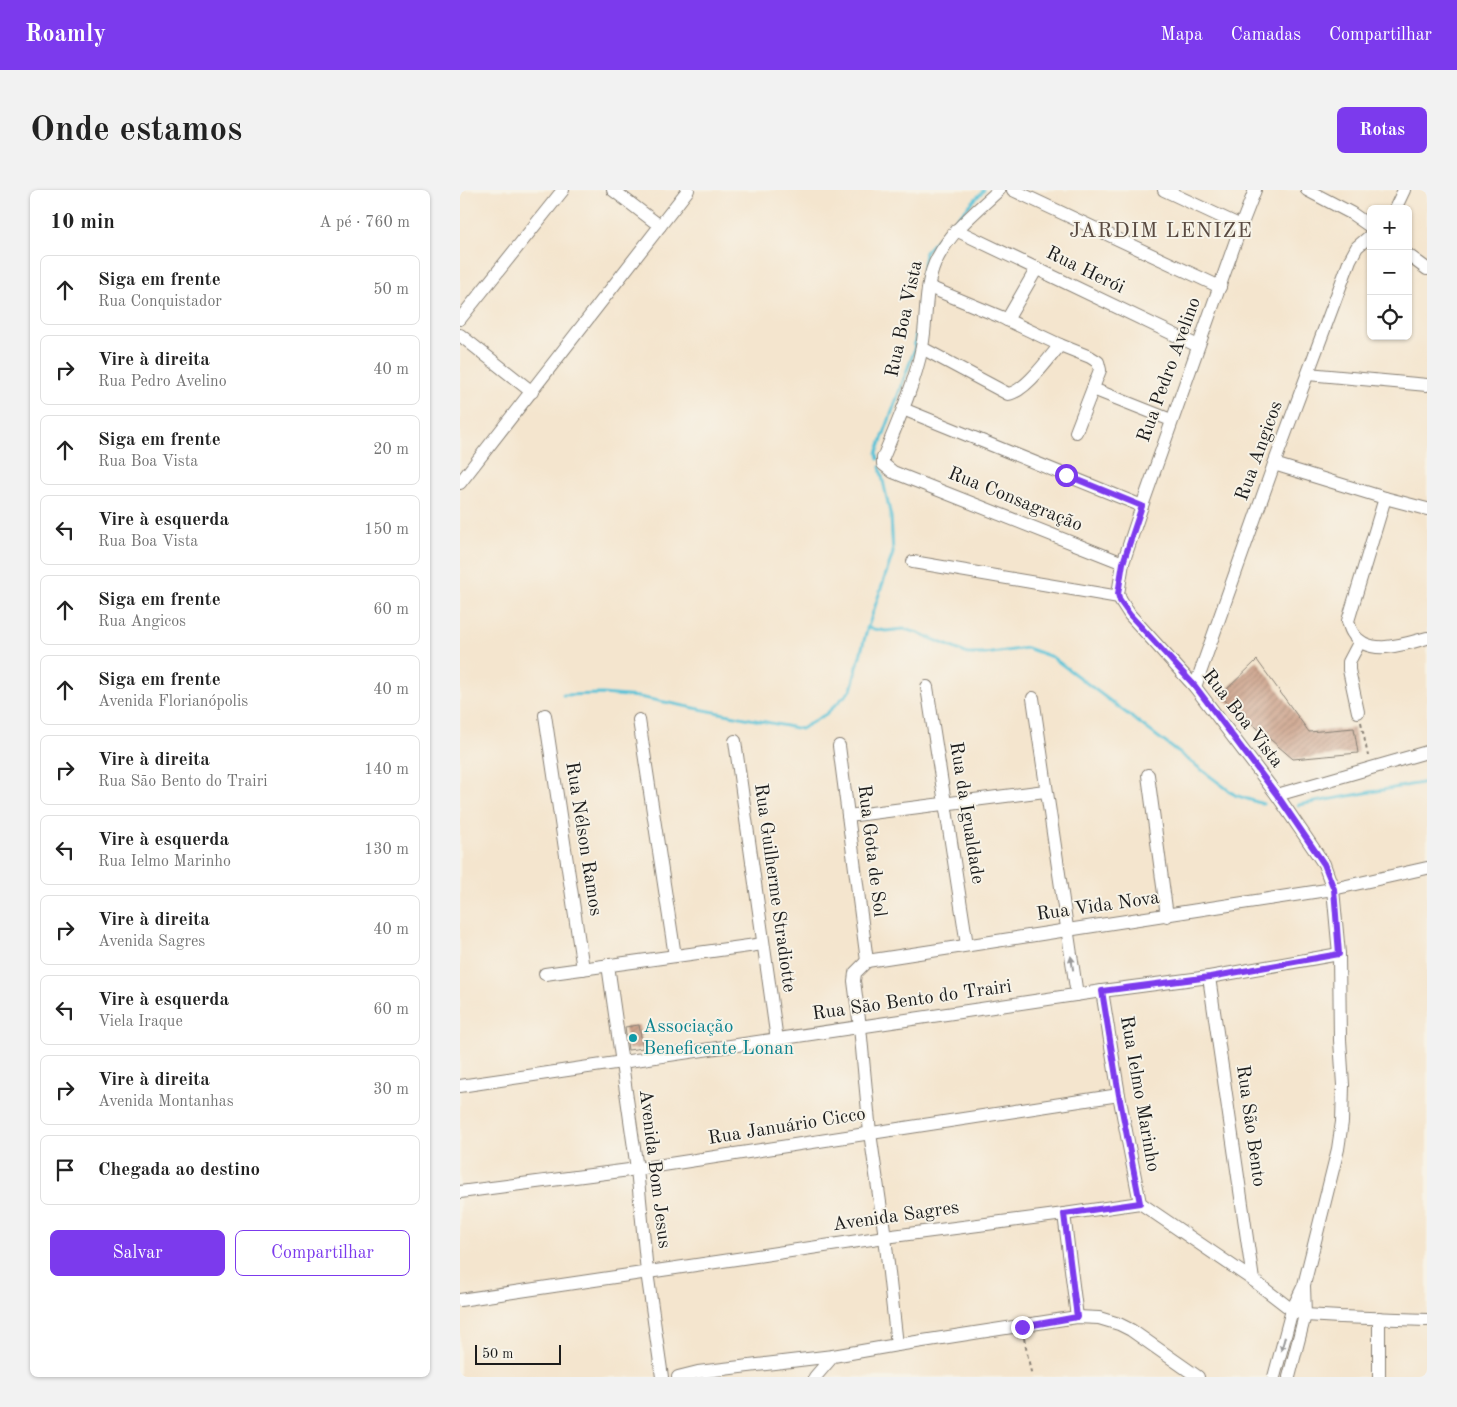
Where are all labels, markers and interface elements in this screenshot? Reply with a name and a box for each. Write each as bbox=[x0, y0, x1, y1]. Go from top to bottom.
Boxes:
text: Roamly bbox=[25, 23, 106, 47]
text: Mapa bbox=[1161, 26, 1203, 44]
text: Camadas bbox=[1231, 26, 1301, 44]
text: Compartilhar bbox=[1329, 26, 1432, 44]
button: Rotas bbox=[1337, 107, 1427, 153]
text: Onde estamos bbox=[30, 113, 242, 148]
map controls bbox=[1367, 205, 1412, 340]
button: + bbox=[1367, 205, 1412, 250]
text: 10 min bbox=[50, 212, 115, 233]
text: A pé · 760 m bbox=[319, 215, 410, 231]
district label: JARDIM LENIZE bbox=[1069, 221, 1253, 242]
street label: Rua Herói bbox=[1043, 244, 1127, 298]
button: − bbox=[1367, 250, 1412, 295]
street label: Rua Boa Vista bbox=[883, 258, 927, 379]
text: Siga em frente bbox=[98, 271, 221, 290]
icon: ahead bbox=[51, 276, 79, 304]
text: 50 m bbox=[373, 282, 409, 298]
text: Rua Conquistador bbox=[98, 294, 222, 310]
street label: Rua Pedro Avelino bbox=[1135, 295, 1205, 445]
button: locate bbox=[1367, 295, 1412, 340]
text: Vire à direita bbox=[98, 351, 210, 370]
icon: right bbox=[51, 356, 79, 384]
text: 40 m bbox=[373, 362, 409, 378]
text: Rua Pedro Avelino bbox=[98, 374, 227, 390]
street label: Rua Angicos bbox=[1233, 399, 1287, 503]
text: Siga em frente bbox=[98, 431, 221, 450]
icon: ahead bbox=[51, 436, 79, 464]
text: 20 m bbox=[373, 442, 409, 458]
text: Rua Boa Vista bbox=[98, 454, 198, 470]
street label: Rua Consagração bbox=[945, 464, 1085, 536]
route start bbox=[1055, 464, 1078, 487]
text: Vire à esquerda bbox=[98, 511, 229, 530]
icon: left bbox=[51, 516, 79, 544]
text: 150 m bbox=[364, 522, 409, 538]
text: Rua Boa Vista bbox=[98, 534, 198, 550]
text: Siga em frente bbox=[98, 591, 221, 610]
icon: ahead bbox=[51, 596, 79, 624]
text: 60 m bbox=[373, 602, 409, 618]
text: Rua Angicos bbox=[98, 614, 186, 630]
street label: Rua Boa Vista bbox=[1198, 666, 1286, 772]
text: Siga em frente bbox=[98, 671, 221, 690]
icon: ahead bbox=[51, 676, 79, 704]
text: 40 m bbox=[373, 682, 409, 698]
text: Avenida Florianópolis bbox=[98, 694, 248, 710]
street label: Rua da Igualdade bbox=[945, 741, 987, 885]
text: Vire à direita bbox=[98, 751, 210, 770]
icon: right bbox=[51, 756, 79, 784]
street label: Rua Nélson Ramos bbox=[561, 760, 605, 918]
text: 140 m bbox=[364, 762, 409, 778]
text: Rua São Bento do Trairi bbox=[98, 774, 268, 790]
street label: Rua Guilherme Stradiotte bbox=[750, 782, 798, 994]
street label: Rua Gota de Sol bbox=[853, 784, 889, 918]
text: Vire à esquerda bbox=[98, 831, 229, 850]
icon: left bbox=[51, 836, 79, 864]
text: 130 m bbox=[364, 842, 409, 858]
text: Rua Ielmo Marinho bbox=[98, 854, 231, 870]
street label: Rua Vida Nova bbox=[1035, 889, 1161, 925]
text: Vire à direita bbox=[98, 911, 210, 930]
icon: right bbox=[51, 916, 79, 944]
text: 40 m bbox=[373, 922, 409, 938]
text: Avenida Sagres bbox=[98, 934, 205, 950]
one-way arrow bbox=[1068, 954, 1076, 970]
street label: Rua São Bento do Trairi bbox=[811, 978, 1013, 1024]
text: Vire à esquerda bbox=[98, 991, 229, 1010]
icon: left bbox=[51, 996, 79, 1024]
text: 60 m bbox=[373, 1002, 409, 1018]
text: Viela Iraque bbox=[98, 1014, 183, 1030]
street label: Rua Ielmo Marinho bbox=[1116, 1015, 1162, 1173]
place label: Associação Beneficente Lonan bbox=[643, 1018, 794, 1059]
marker: Associação Beneficente Lonan bbox=[627, 1032, 639, 1044]
street label: Rua São Bento bbox=[1232, 1064, 1268, 1188]
text: Vire à direita bbox=[98, 1071, 210, 1090]
icon: right bbox=[51, 1076, 79, 1104]
text: 30 m bbox=[373, 1082, 409, 1098]
street label: Avenida Bom Jesus bbox=[635, 1089, 673, 1249]
text: Avenida Montanhas bbox=[98, 1094, 234, 1110]
street label: Rua Januário Cicco bbox=[707, 1105, 867, 1149]
icon: arrive bbox=[51, 1156, 79, 1184]
text: Chegada ao destino bbox=[98, 1161, 260, 1180]
street label: Avenida Sagres bbox=[832, 1199, 960, 1235]
button: Salvar bbox=[50, 1230, 225, 1276]
button: Compartilhar bbox=[235, 1230, 410, 1276]
route end bbox=[1011, 1316, 1034, 1339]
one-way arrow bbox=[1279, 1336, 1287, 1351]
scale bar bbox=[475, 1342, 561, 1365]
text: 50 m bbox=[482, 1347, 513, 1361]

